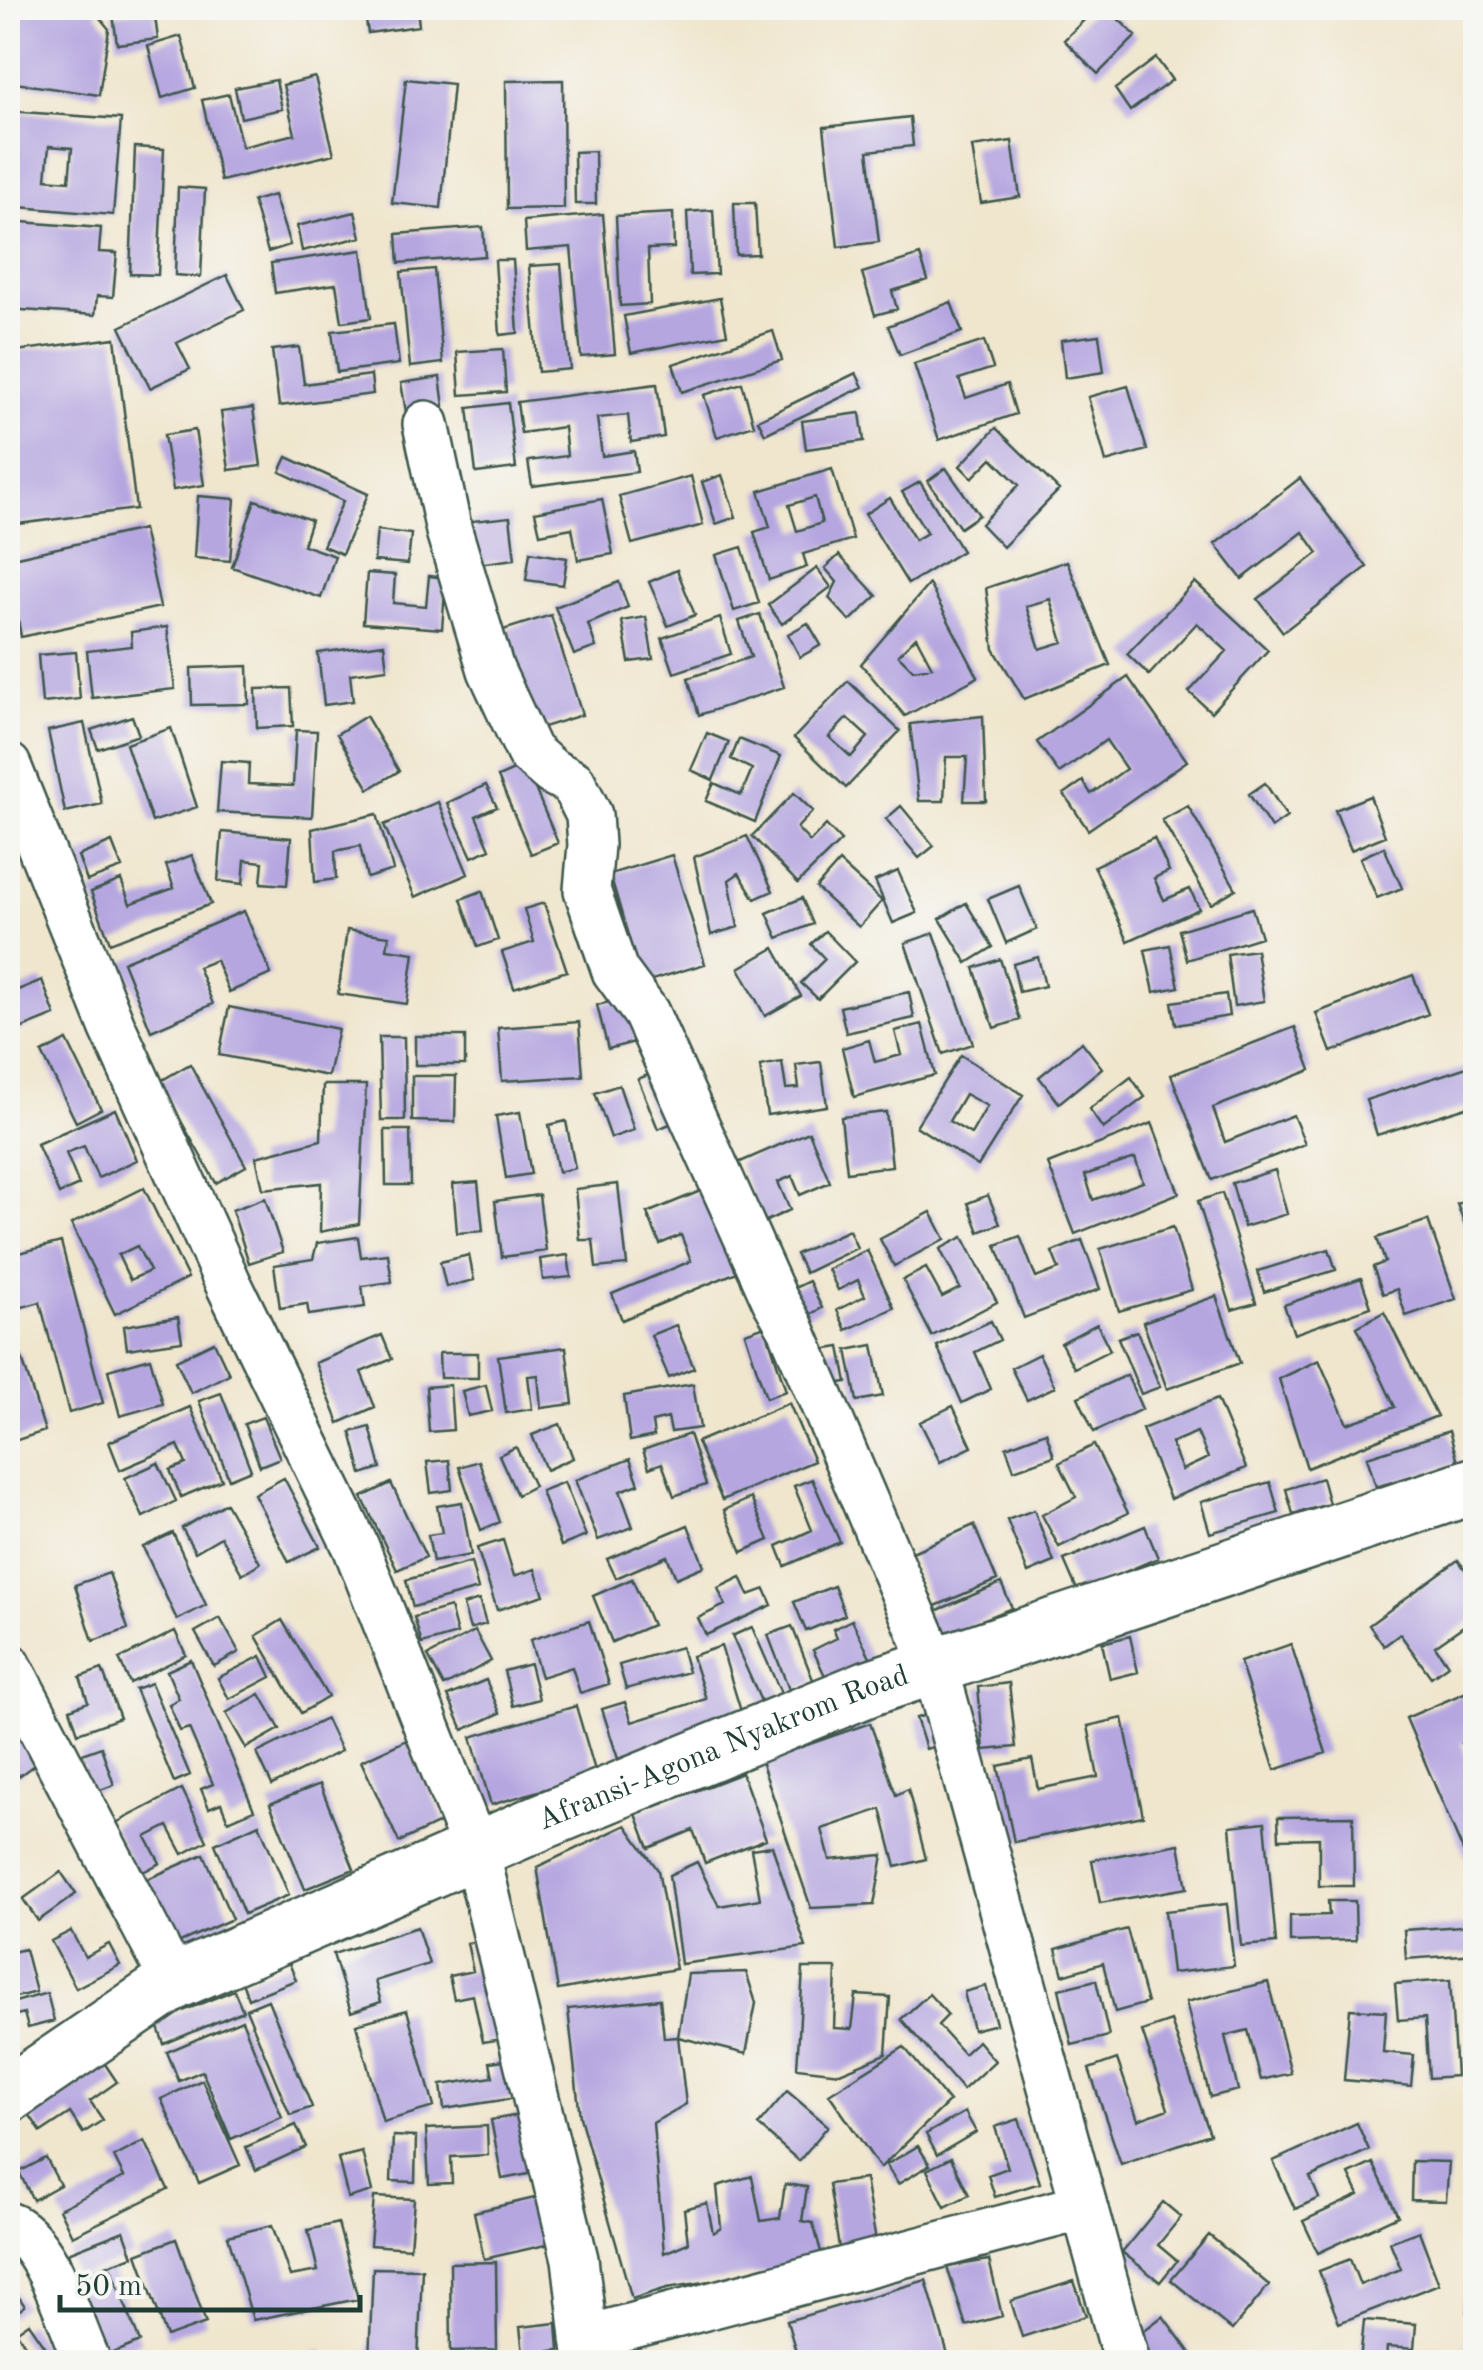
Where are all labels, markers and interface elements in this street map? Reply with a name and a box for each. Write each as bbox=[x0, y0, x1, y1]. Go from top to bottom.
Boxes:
street label: Afransi-Agona Nyakrom Road bbox=[534, 1661, 913, 1836]
scale bar bbox=[60, 2250, 360, 2312]
text: 50 m bbox=[75, 2272, 142, 2302]

